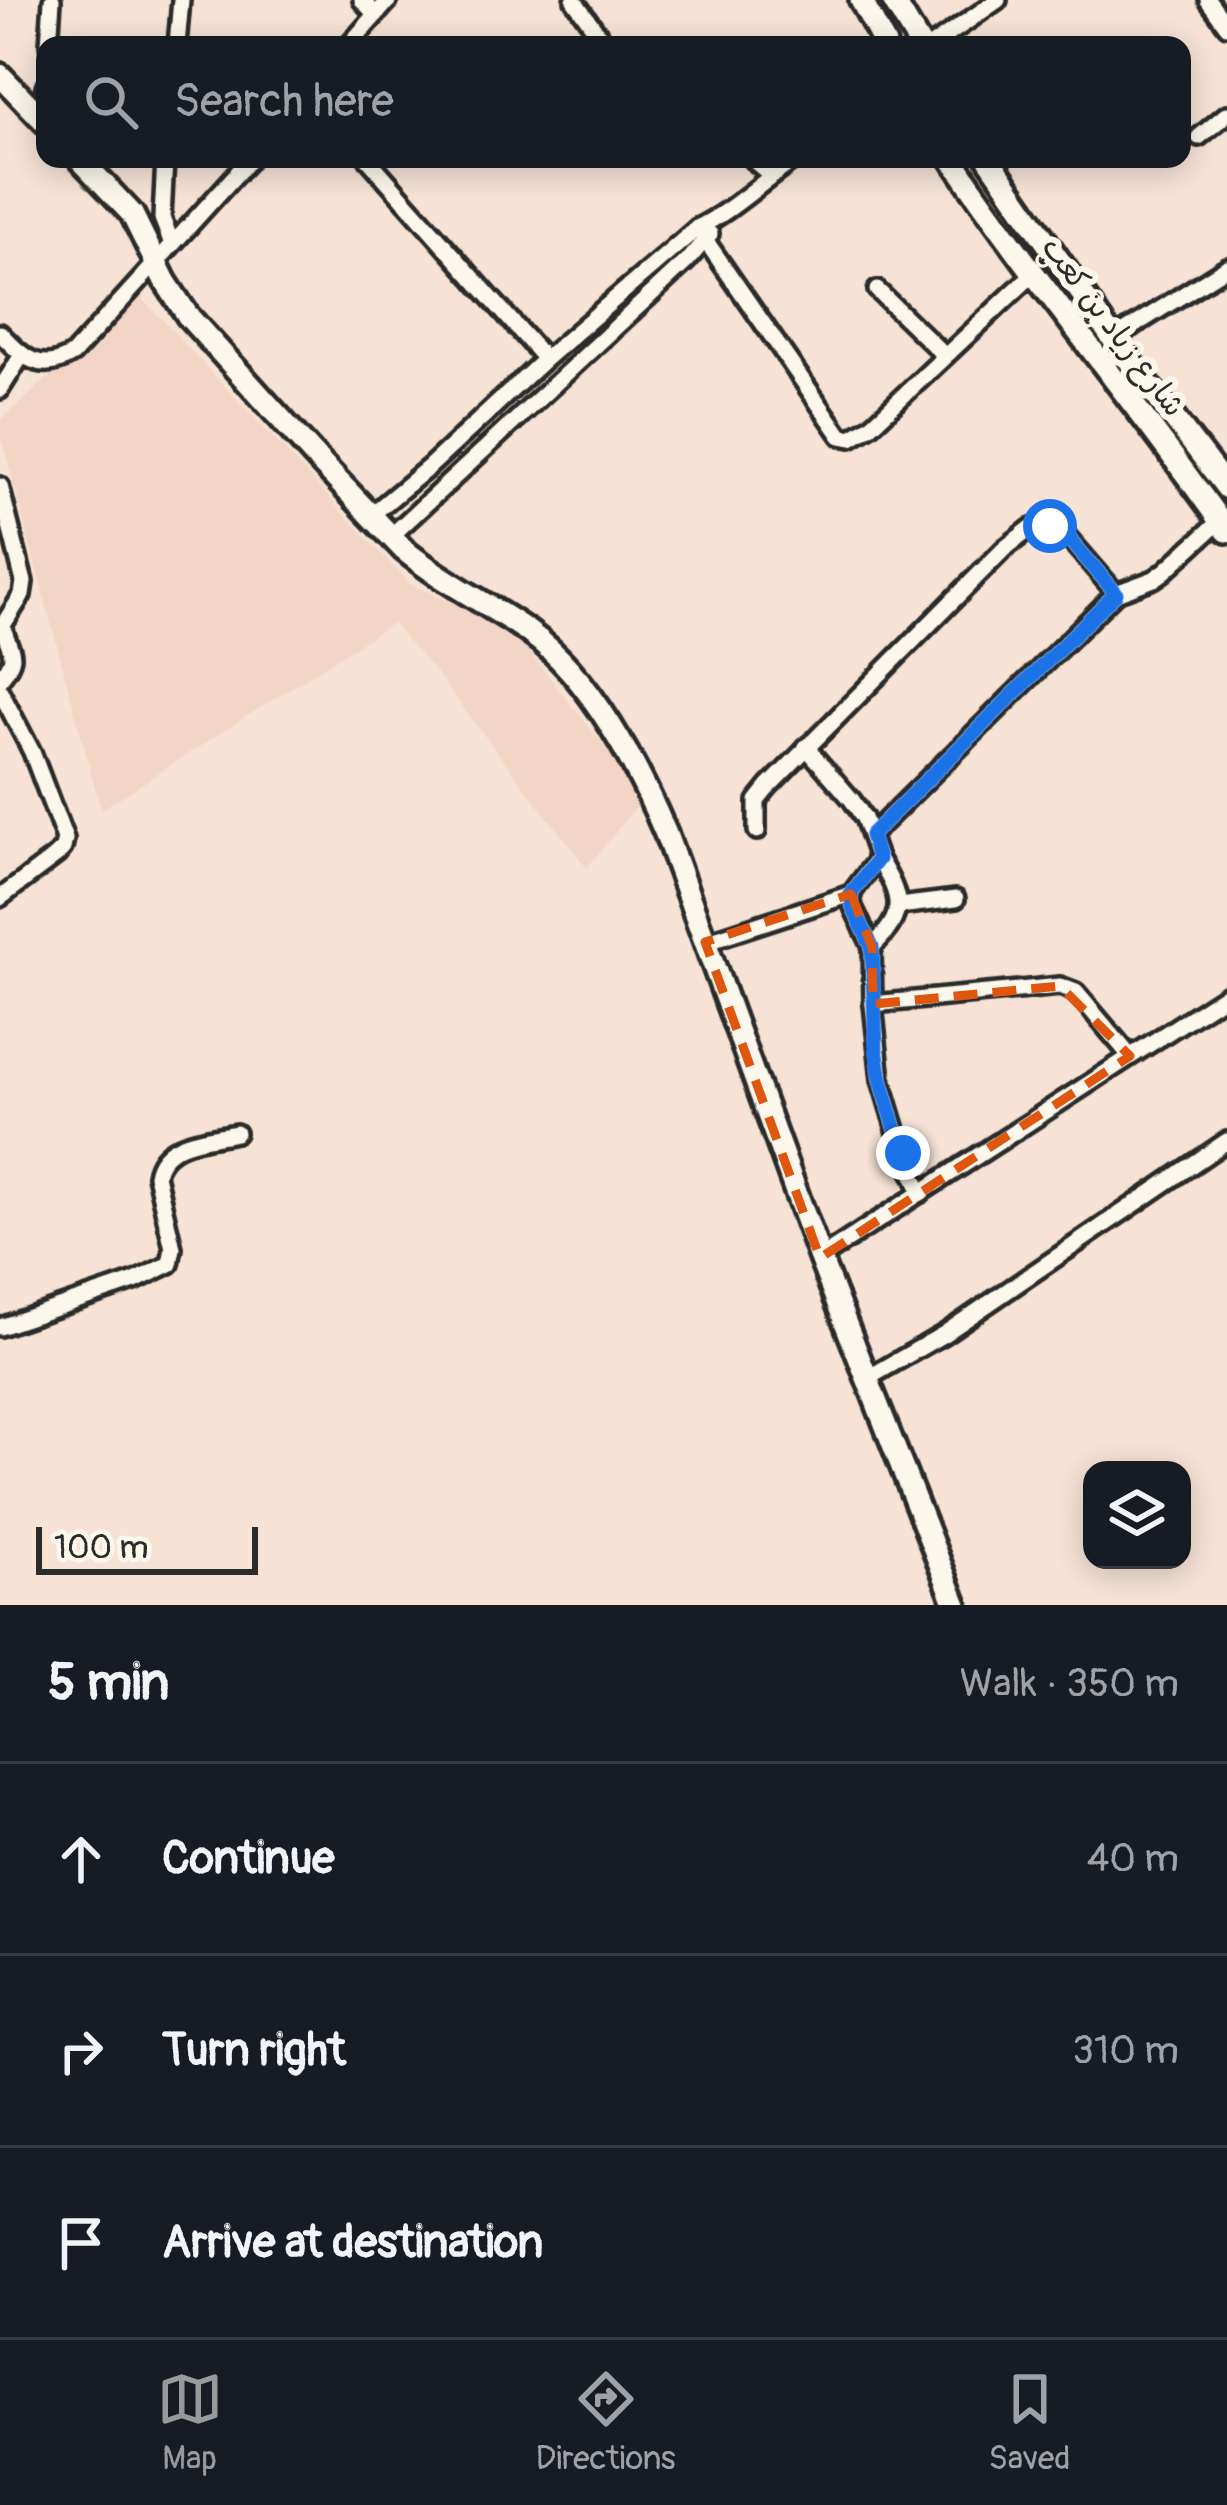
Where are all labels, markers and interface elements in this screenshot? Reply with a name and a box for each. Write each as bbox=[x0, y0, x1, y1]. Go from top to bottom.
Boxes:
search box bbox=[36, 36, 1191, 168]
icon: search bbox=[78, 69, 144, 135]
text: Search here bbox=[174, 74, 394, 130]
street label: شارع زياد بن كعب bbox=[1032, 230, 1192, 425]
route start bbox=[1023, 499, 1077, 553]
route end bbox=[876, 1126, 930, 1180]
map controls bbox=[1083, 1461, 1191, 1569]
button: layers bbox=[1083, 1461, 1191, 1569]
scale bar bbox=[36, 1521, 258, 1574]
text: 100 m bbox=[54, 1527, 148, 1568]
text: 5 min bbox=[48, 1651, 169, 1715]
text: Walk · 350 m bbox=[960, 1659, 1179, 1708]
icon: ahead bbox=[48, 1826, 114, 1892]
text: Continue bbox=[162, 1831, 335, 1887]
text: 40 m bbox=[1087, 1834, 1179, 1883]
icon: right bbox=[48, 2018, 114, 2084]
text: Turn right bbox=[162, 2023, 346, 2079]
text: 310 m bbox=[1072, 2026, 1179, 2075]
icon: arrive bbox=[48, 2210, 114, 2276]
text: Arrive at destination bbox=[162, 2215, 543, 2271]
tab: Map bbox=[157, 2366, 223, 2479]
tab: Directions bbox=[536, 2366, 676, 2479]
tab: Saved bbox=[989, 2366, 1070, 2479]

